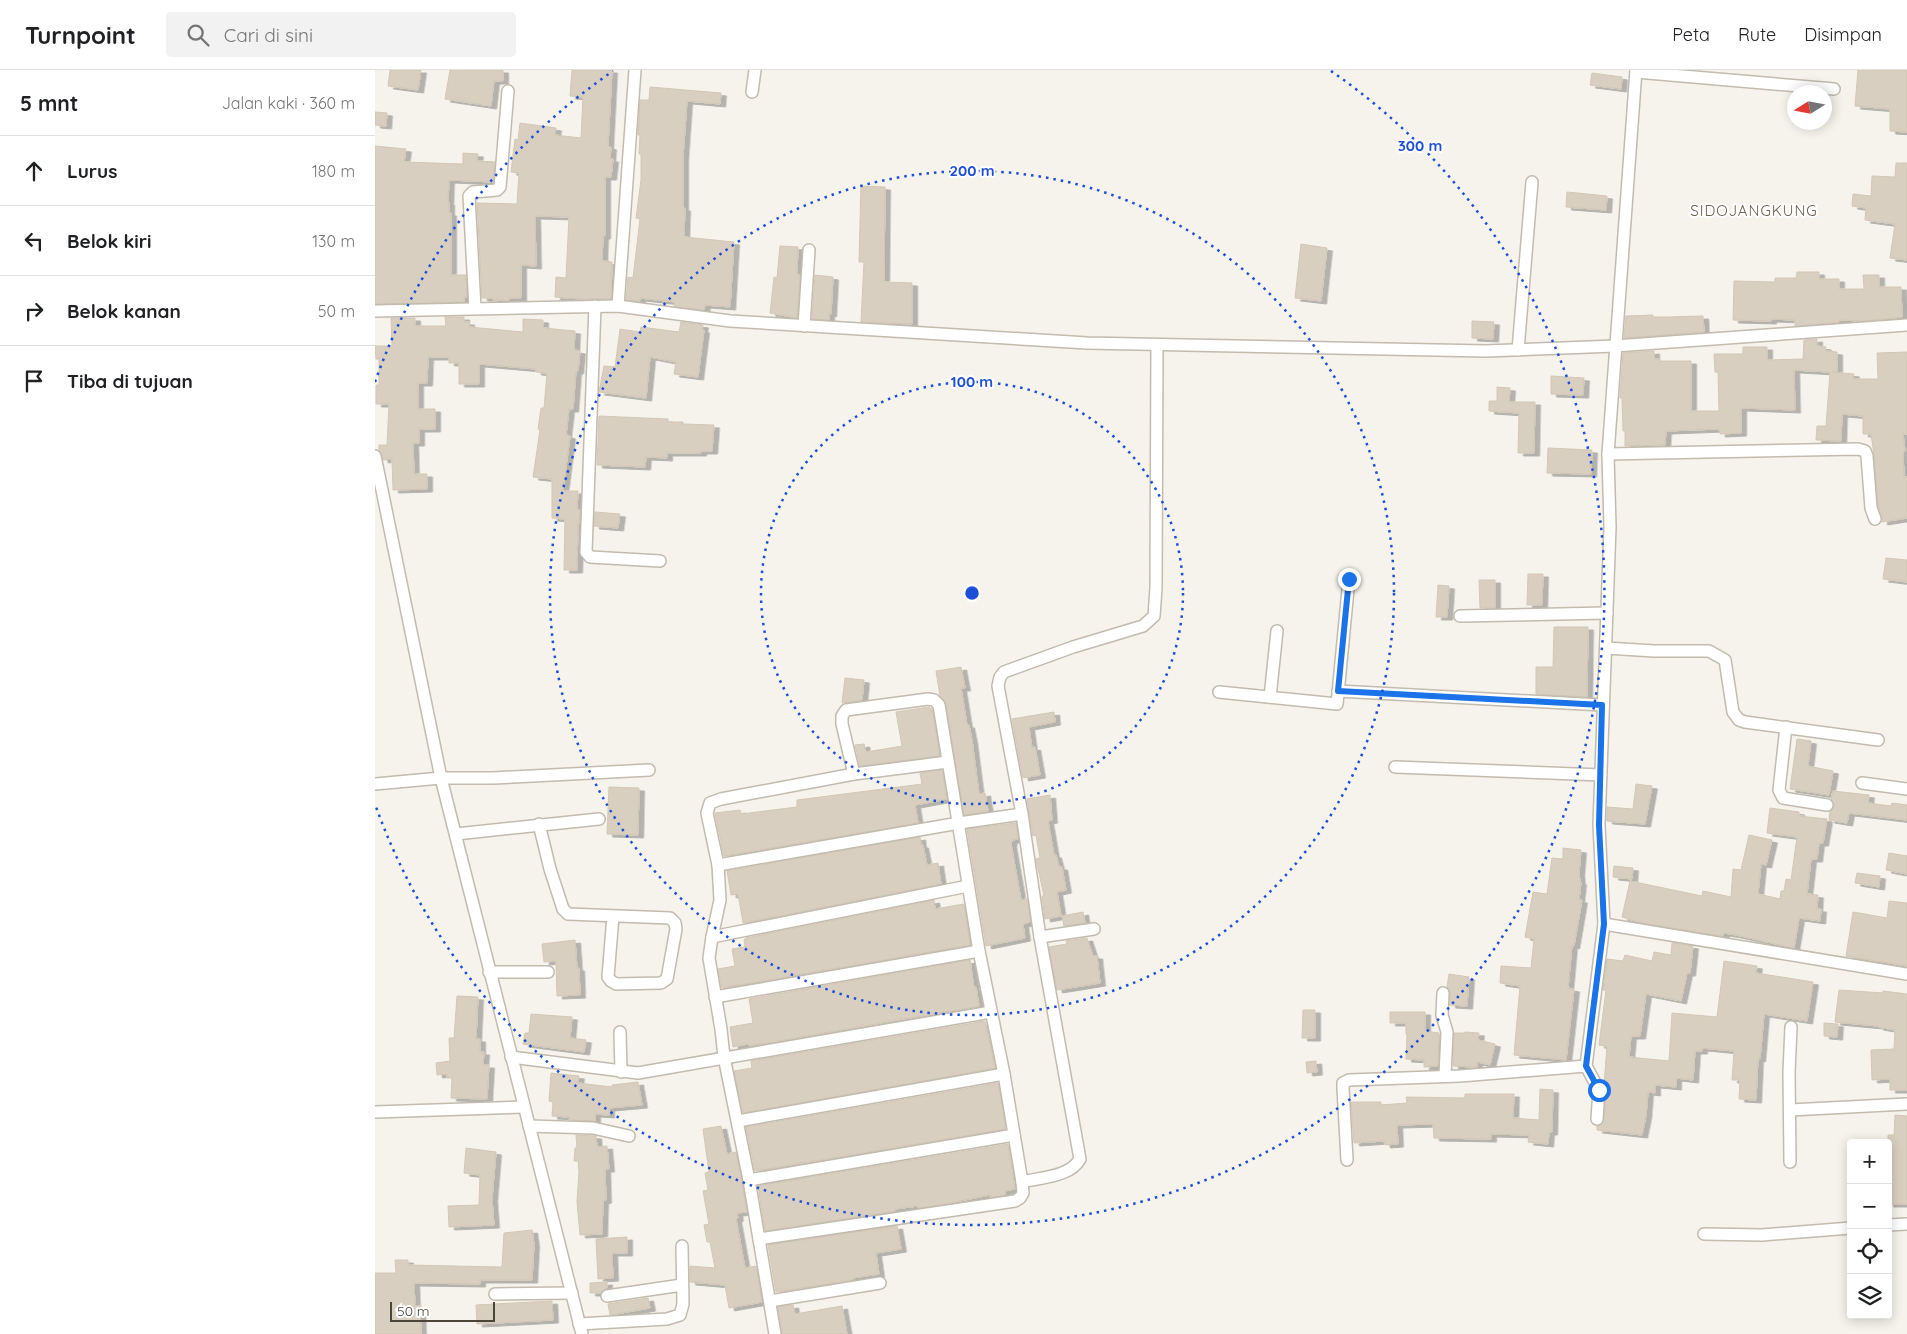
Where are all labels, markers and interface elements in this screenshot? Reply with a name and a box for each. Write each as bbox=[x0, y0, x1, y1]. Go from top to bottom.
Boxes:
search box bbox=[166, 12, 516, 57]
text: Turnpoint bbox=[25, 20, 136, 50]
icon: search bbox=[184, 21, 212, 49]
text: Cari di sini bbox=[224, 23, 313, 47]
text: Peta bbox=[1672, 23, 1710, 46]
text: Rute bbox=[1738, 23, 1776, 46]
text: Disimpan bbox=[1804, 23, 1882, 46]
north arrow bbox=[1787, 85, 1832, 130]
text: 5 mnt bbox=[20, 90, 78, 116]
text: Jalan kaki · 360 m bbox=[222, 93, 355, 113]
text: 300 m bbox=[1398, 136, 1442, 155]
icon: ahead bbox=[20, 157, 48, 185]
text: Lurus bbox=[67, 159, 117, 183]
text: 180 m bbox=[312, 161, 355, 181]
text: 200 m bbox=[950, 161, 995, 180]
district label: SIDOJANGKUNG bbox=[1690, 201, 1818, 220]
icon: left bbox=[20, 227, 48, 255]
text: Belok kiri bbox=[67, 229, 152, 253]
text: 130 m bbox=[312, 231, 355, 251]
icon: right bbox=[20, 297, 48, 325]
text: Belok kanan bbox=[67, 299, 181, 323]
text: 50 m bbox=[318, 301, 355, 321]
icon: arrive bbox=[20, 367, 48, 395]
text: Tiba di tujuan bbox=[67, 369, 193, 393]
text: 100 m bbox=[951, 372, 993, 391]
route end bbox=[1338, 568, 1361, 591]
centre of rings bbox=[963, 584, 981, 602]
route start bbox=[1588, 1079, 1611, 1102]
map controls bbox=[1847, 1139, 1892, 1319]
button: + bbox=[1847, 1139, 1892, 1184]
button: − bbox=[1847, 1184, 1892, 1229]
button: locate bbox=[1847, 1229, 1892, 1274]
button: layers bbox=[1847, 1274, 1892, 1319]
scale bar bbox=[390, 1299, 495, 1322]
text: 50 m bbox=[397, 1302, 430, 1320]

